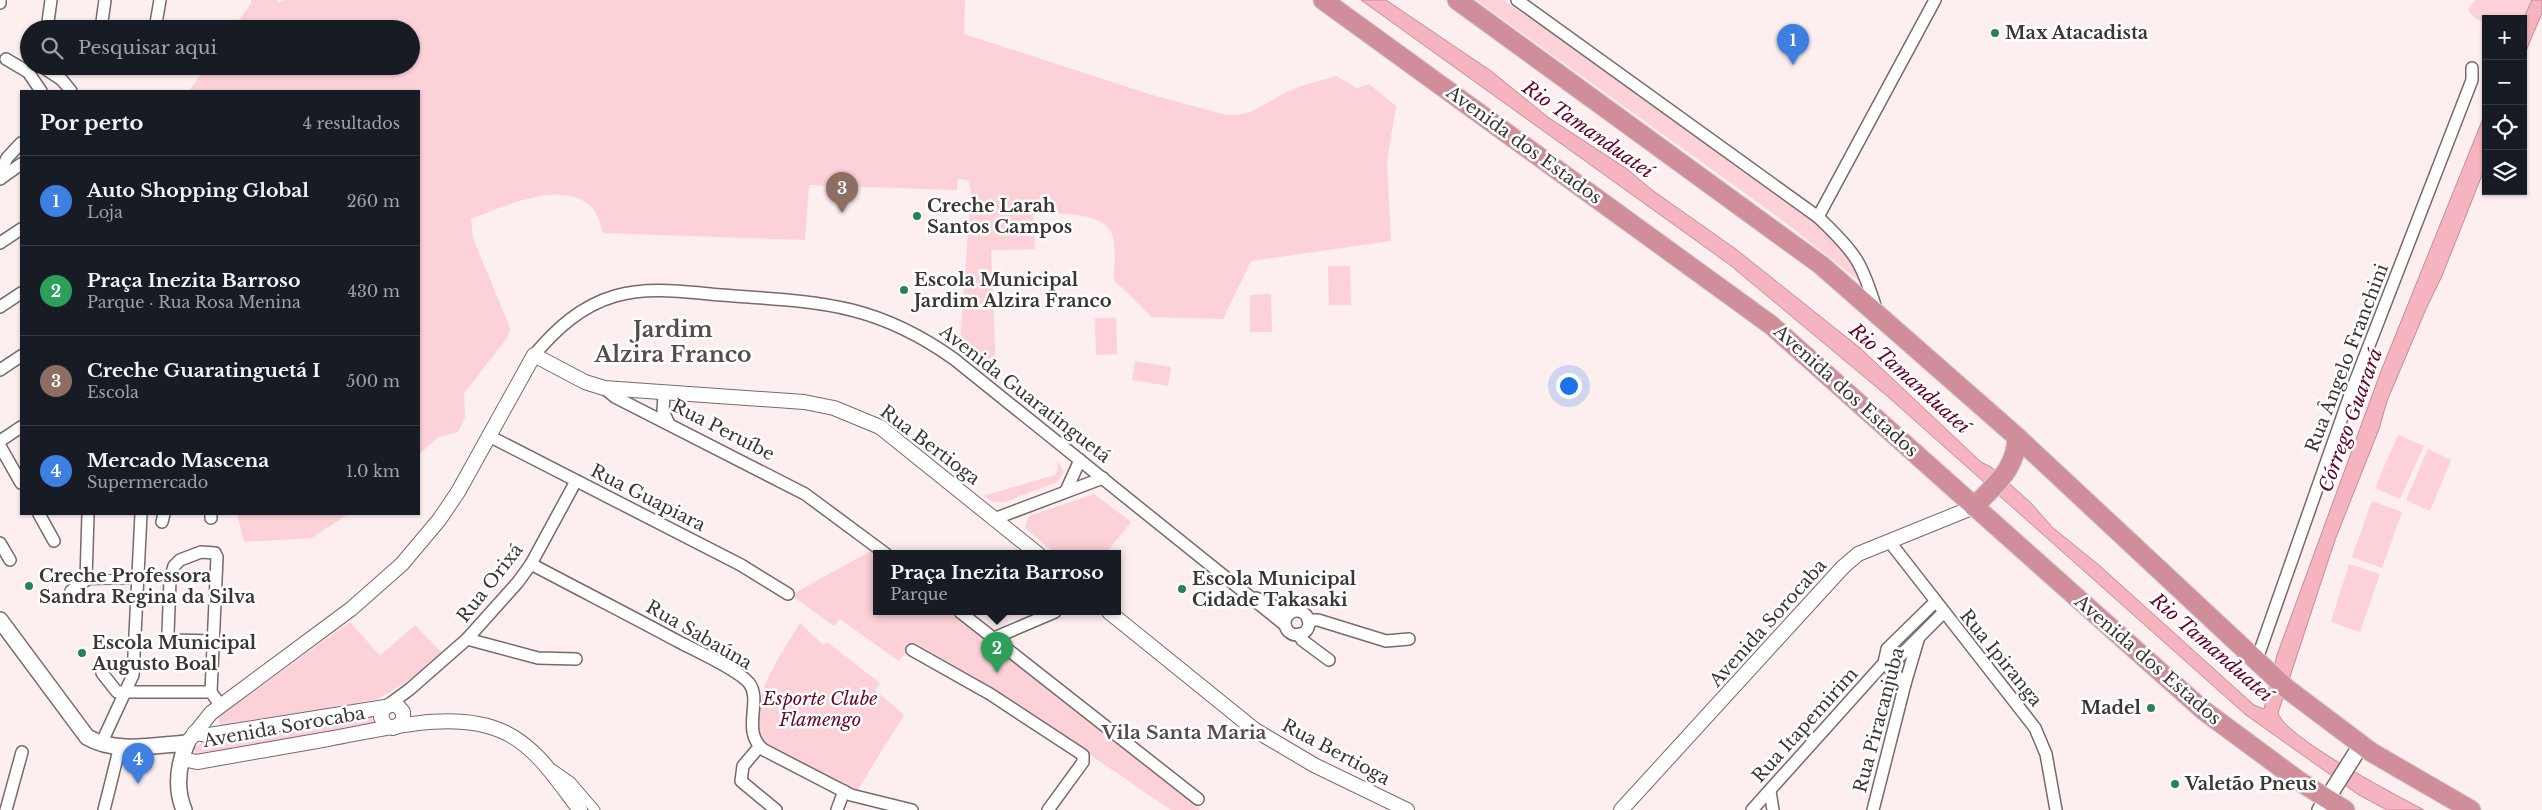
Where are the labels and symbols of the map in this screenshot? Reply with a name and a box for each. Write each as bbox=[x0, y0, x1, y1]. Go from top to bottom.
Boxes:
place label: Max Atacadista bbox=[2005, 22, 2149, 44]
pin: 1 bbox=[1777, 24, 1809, 65]
marker: Max Atacadista bbox=[1989, 27, 2001, 39]
water label: Rio Tamanduateí bbox=[1517, 75, 1659, 184]
street label: Avenida dos Estados bbox=[1441, 81, 1606, 209]
pin: 3 bbox=[826, 172, 858, 213]
place label: Creche Larah Santos Campos bbox=[927, 195, 1072, 238]
marker: Creche Larah Santos Campos bbox=[911, 210, 923, 222]
street label: Rua Ângelo Franchini bbox=[2300, 260, 2393, 455]
place label: Escola Municipal Jardim Alzira Franco bbox=[910, 269, 1112, 312]
marker: Escola Municipal Jardim Alzira Franco bbox=[898, 284, 910, 296]
district label: Jardim Alzira Franco bbox=[593, 316, 752, 368]
water label: Rio Tamanduateí bbox=[1844, 318, 1976, 439]
street label: Avenida Guaratinguetá bbox=[934, 320, 1115, 468]
street label: Avenida dos Estados bbox=[1768, 320, 1923, 462]
water label: Córrego Guarará bbox=[2314, 345, 2387, 495]
your location bbox=[1556, 373, 1582, 399]
street label: Rua Peruíbe bbox=[668, 395, 778, 465]
street label: Rua Bertioga bbox=[876, 400, 984, 490]
street label: Rua Guapiara bbox=[587, 460, 709, 536]
street label: Rua Orixá bbox=[452, 539, 528, 627]
street label: Avenida Sorocaba bbox=[1704, 555, 1831, 692]
place label: Creche Professora Sandra Regina da Silva bbox=[39, 565, 256, 608]
place label: Escola Municipal Cidade Takasaki bbox=[1192, 568, 1357, 611]
marker: Creche Professora Sandra Regina da Silva bbox=[23, 580, 35, 592]
marker: Escola Municipal Cidade Takasaki bbox=[1176, 583, 1188, 595]
water label: Rio Tamanduateí bbox=[2145, 588, 2278, 708]
street label: Avenida dos Estados bbox=[2070, 590, 2226, 730]
street label: Rua Sabaúna bbox=[642, 596, 756, 674]
street label: Rua Ipiranga bbox=[1955, 605, 2047, 711]
place label: Escola Municipal Augusto Boal bbox=[91, 632, 257, 675]
pin: 2 bbox=[981, 632, 1013, 673]
street label: Rua Piracanjuba bbox=[1849, 645, 1909, 795]
marker: Escola Municipal Augusto Boal bbox=[76, 647, 88, 659]
street label: Rua Itapemirim bbox=[1748, 663, 1862, 787]
park label: Esporte Clube Flamengo bbox=[762, 688, 877, 731]
place label: Madel bbox=[2081, 697, 2142, 719]
street label: Avenida Sorocaba bbox=[200, 702, 367, 752]
marker: Madel bbox=[2145, 702, 2157, 714]
street label: Rua Bertioga bbox=[1278, 714, 1394, 790]
district label: Vila Santa Maria bbox=[1101, 721, 1267, 744]
pin: 4 bbox=[122, 743, 154, 784]
place label: Valetão Pneus bbox=[2184, 773, 2317, 795]
marker: Valetão Pneus bbox=[2169, 778, 2181, 790]

